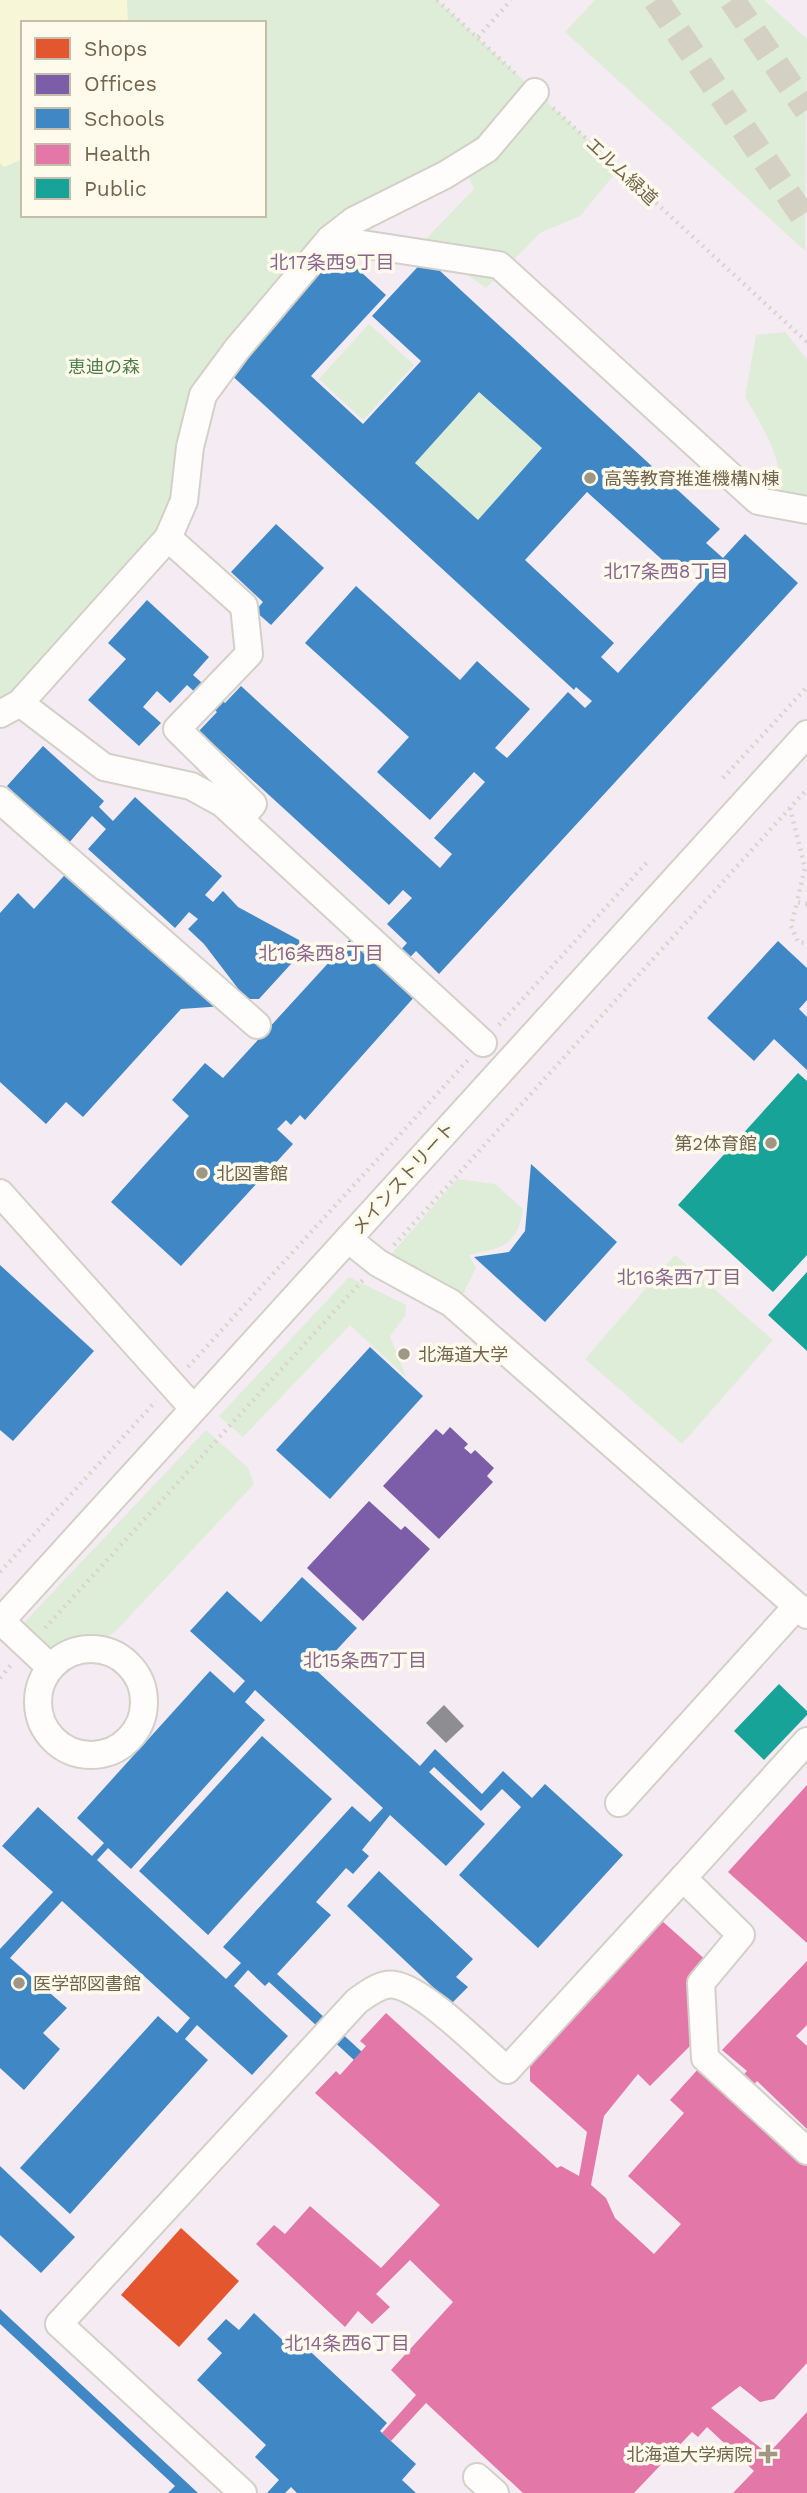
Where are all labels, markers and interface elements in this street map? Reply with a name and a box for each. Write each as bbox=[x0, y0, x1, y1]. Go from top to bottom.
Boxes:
legend bbox=[21, 21, 266, 217]
text: Shops bbox=[84, 36, 147, 61]
text: Offices bbox=[84, 71, 157, 96]
text: Schools bbox=[84, 106, 165, 131]
street label: エルム緑道 bbox=[582, 133, 662, 209]
text: Health bbox=[84, 141, 151, 166]
text: Public bbox=[84, 176, 147, 201]
district label: 北17条西9丁目 bbox=[270, 251, 394, 274]
park label: 恵迪の森 bbox=[68, 356, 140, 377]
place label: 高等教育推進機構N棟 bbox=[604, 468, 779, 489]
marker: 高等教育推進機構N棟 bbox=[582, 470, 598, 486]
district label: 北17条西8丁目 bbox=[604, 560, 728, 583]
district label: 北16条西8丁目 bbox=[258, 942, 384, 965]
street label: メインストリート bbox=[347, 1118, 459, 1238]
place label: 第2体育館 bbox=[675, 1133, 757, 1154]
marker: 第2体育館 bbox=[763, 1135, 779, 1151]
place label: 北図書館 bbox=[216, 1163, 288, 1184]
marker: 北図書館 bbox=[194, 1165, 210, 1181]
district label: 北16条西7丁目 bbox=[617, 1266, 741, 1289]
place label: 北海道大学 bbox=[418, 1344, 508, 1365]
marker: 北海道大学 bbox=[396, 1346, 412, 1362]
district label: 北15条西7丁目 bbox=[303, 1649, 427, 1672]
place label: 医学部図書館 bbox=[33, 1973, 141, 1994]
marker: 医学部図書館 bbox=[11, 1975, 27, 1991]
district label: 北14条西6丁目 bbox=[284, 2332, 410, 2355]
place label: 北海道大学病院 bbox=[626, 2444, 752, 2465]
marker: 北海道大学病院 bbox=[758, 2444, 778, 2464]

